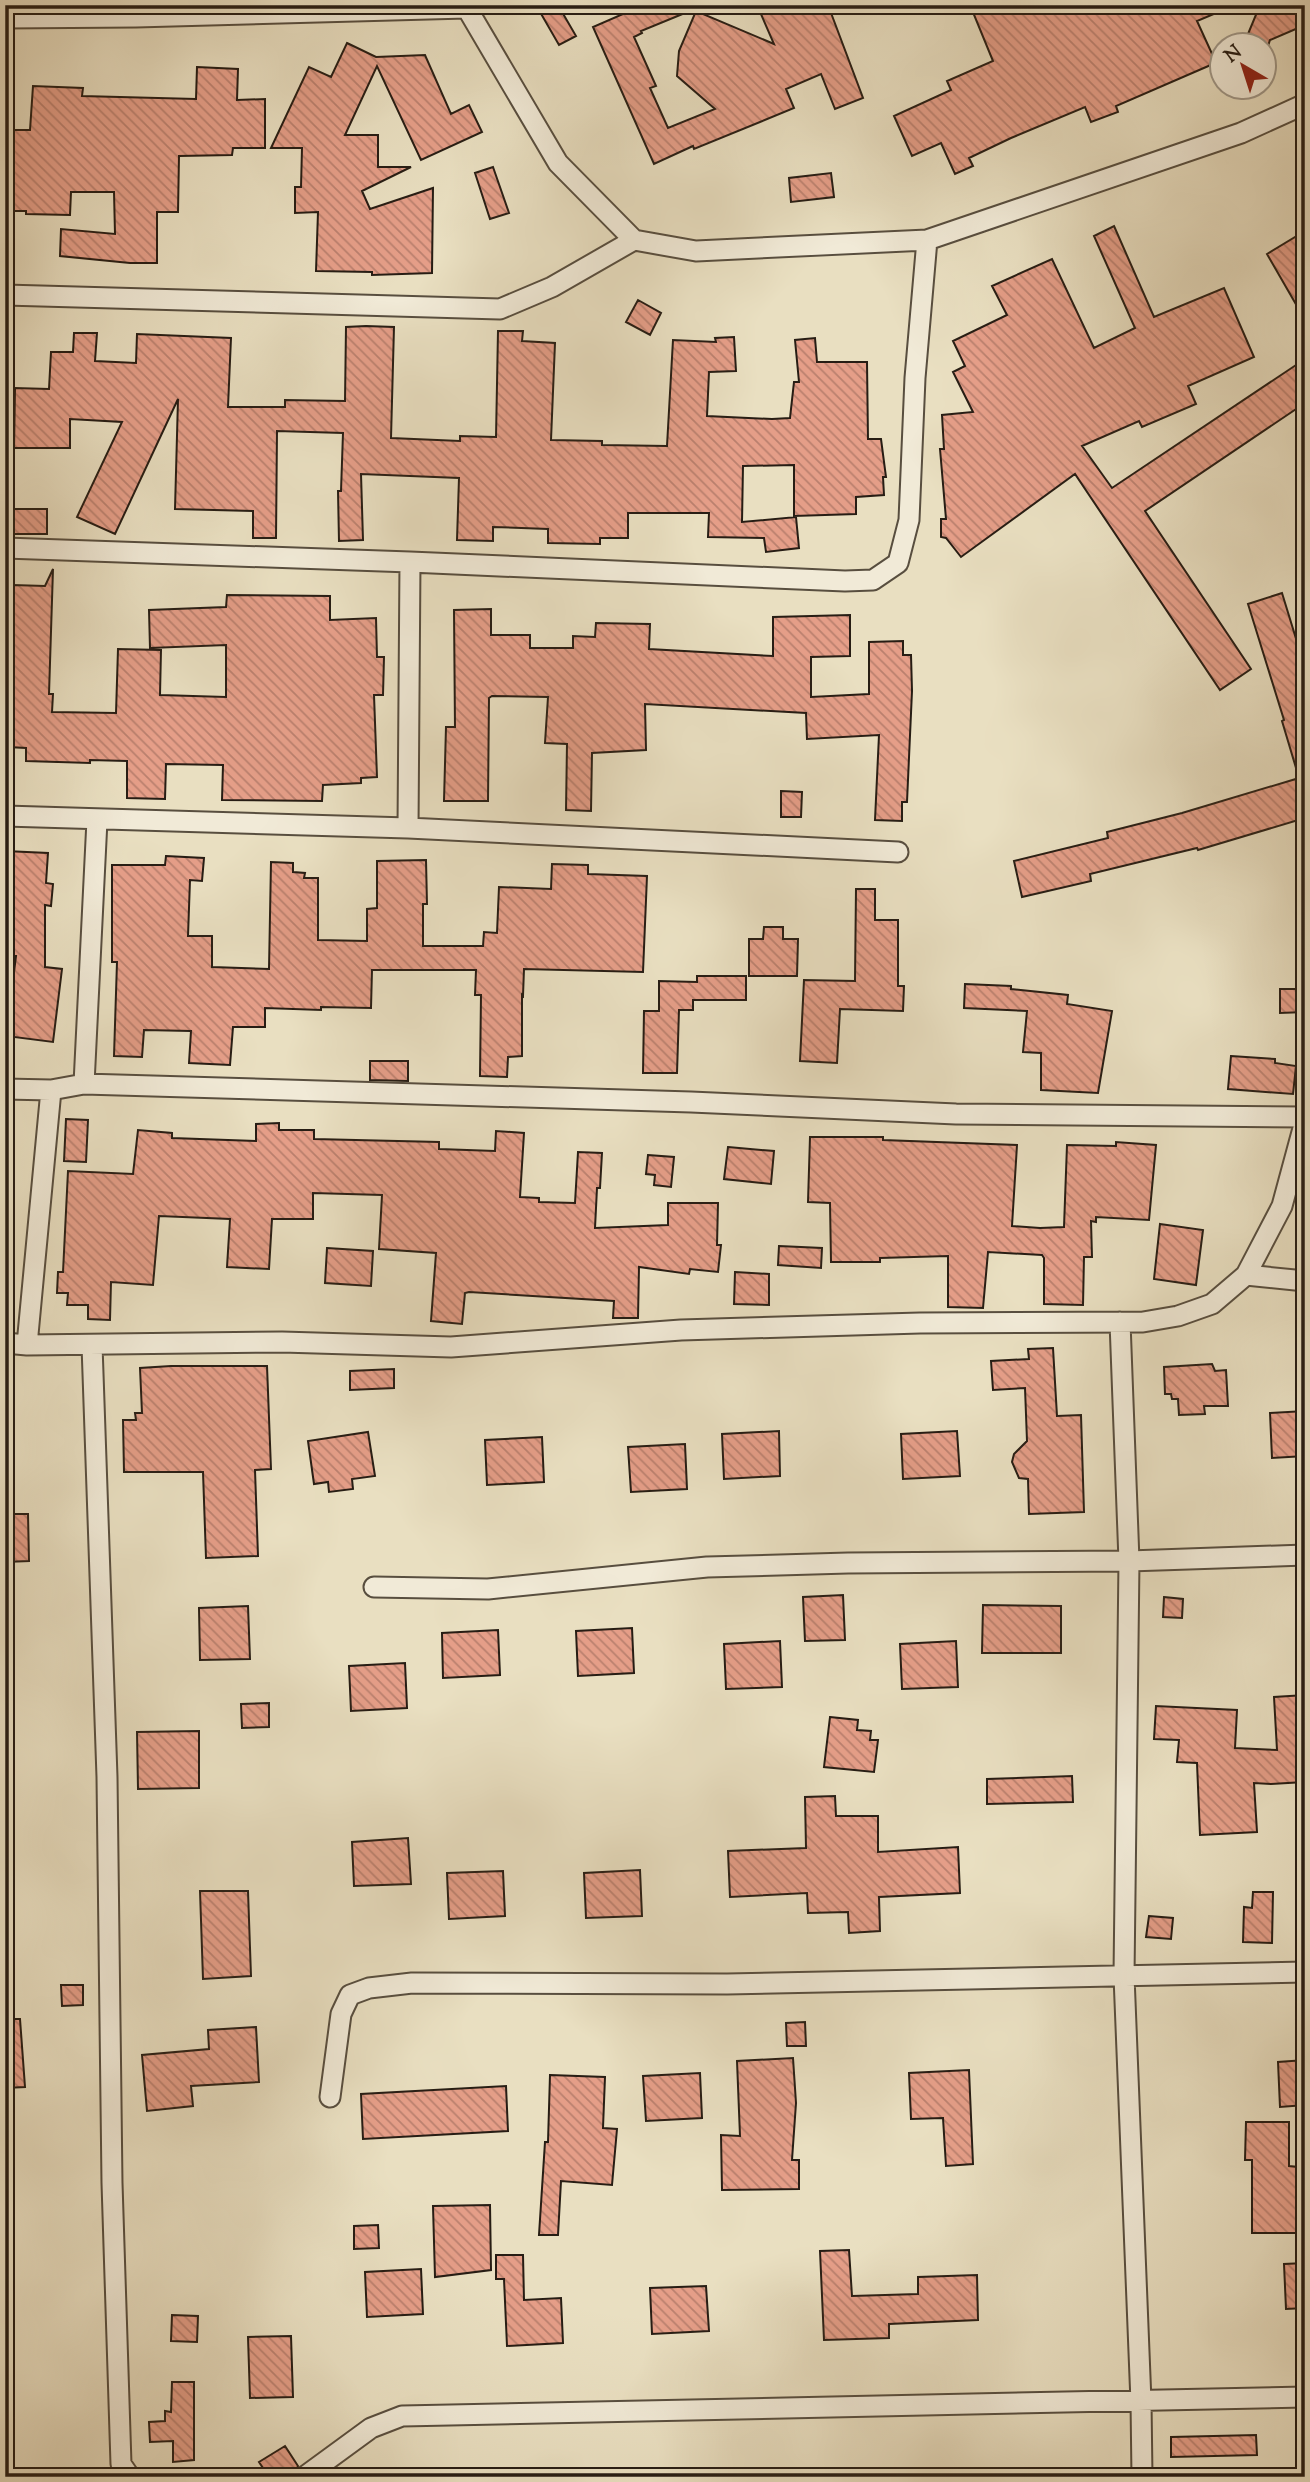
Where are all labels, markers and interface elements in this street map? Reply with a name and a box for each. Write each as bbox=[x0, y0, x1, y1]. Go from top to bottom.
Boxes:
north arrow bbox=[1208, 32, 1278, 102]
text: N bbox=[1219, 39, 1248, 70]

